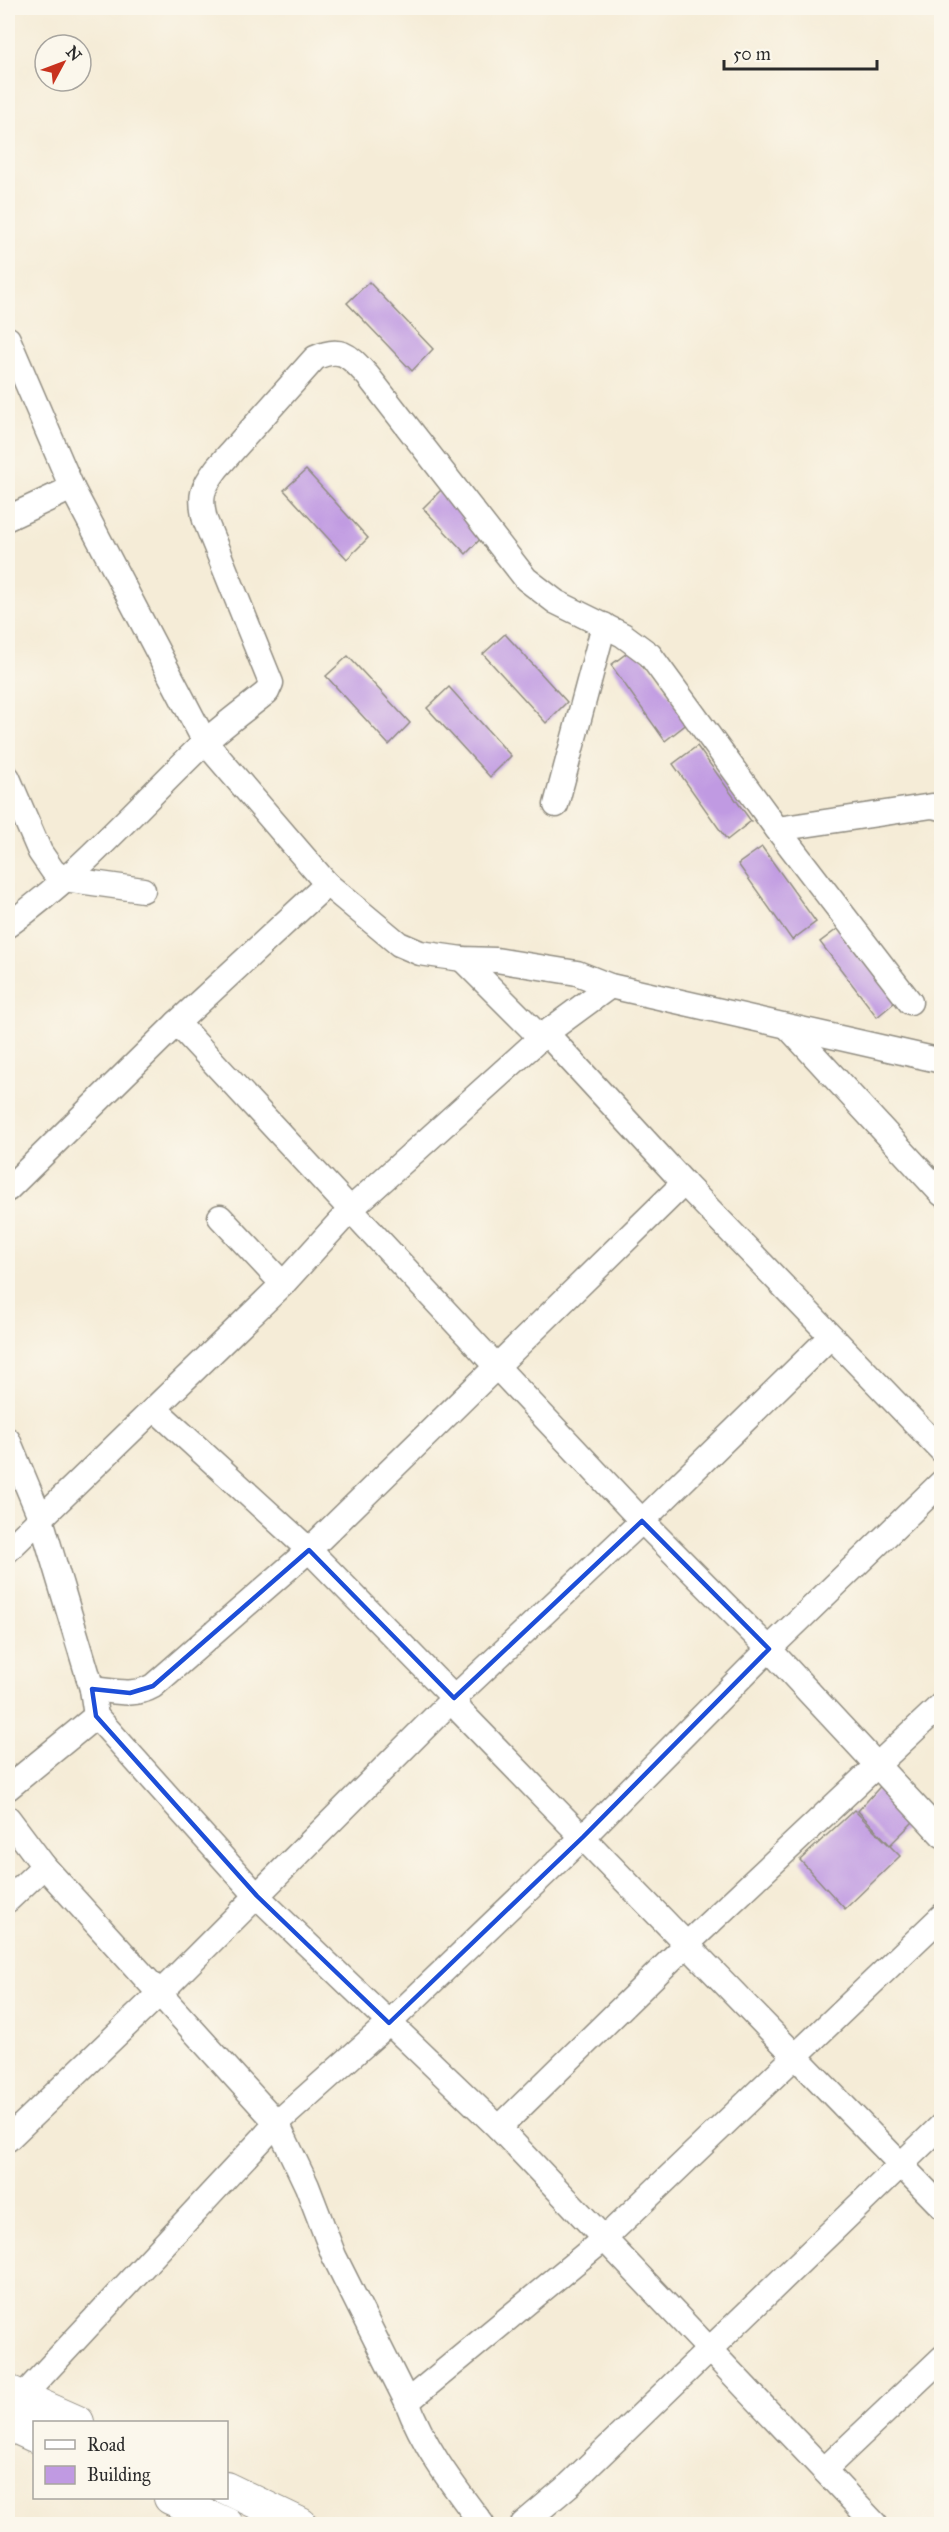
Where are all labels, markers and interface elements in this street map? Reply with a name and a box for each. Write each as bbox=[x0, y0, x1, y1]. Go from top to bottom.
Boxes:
north arrow bbox=[33, 33, 93, 93]
scale bar bbox=[724, 33, 877, 71]
text: N bbox=[62, 42, 86, 65]
text: 50 m bbox=[733, 43, 771, 65]
legend bbox=[33, 2421, 228, 2499]
text: Road bbox=[87, 2434, 125, 2456]
text: Building bbox=[87, 2464, 151, 2487]

